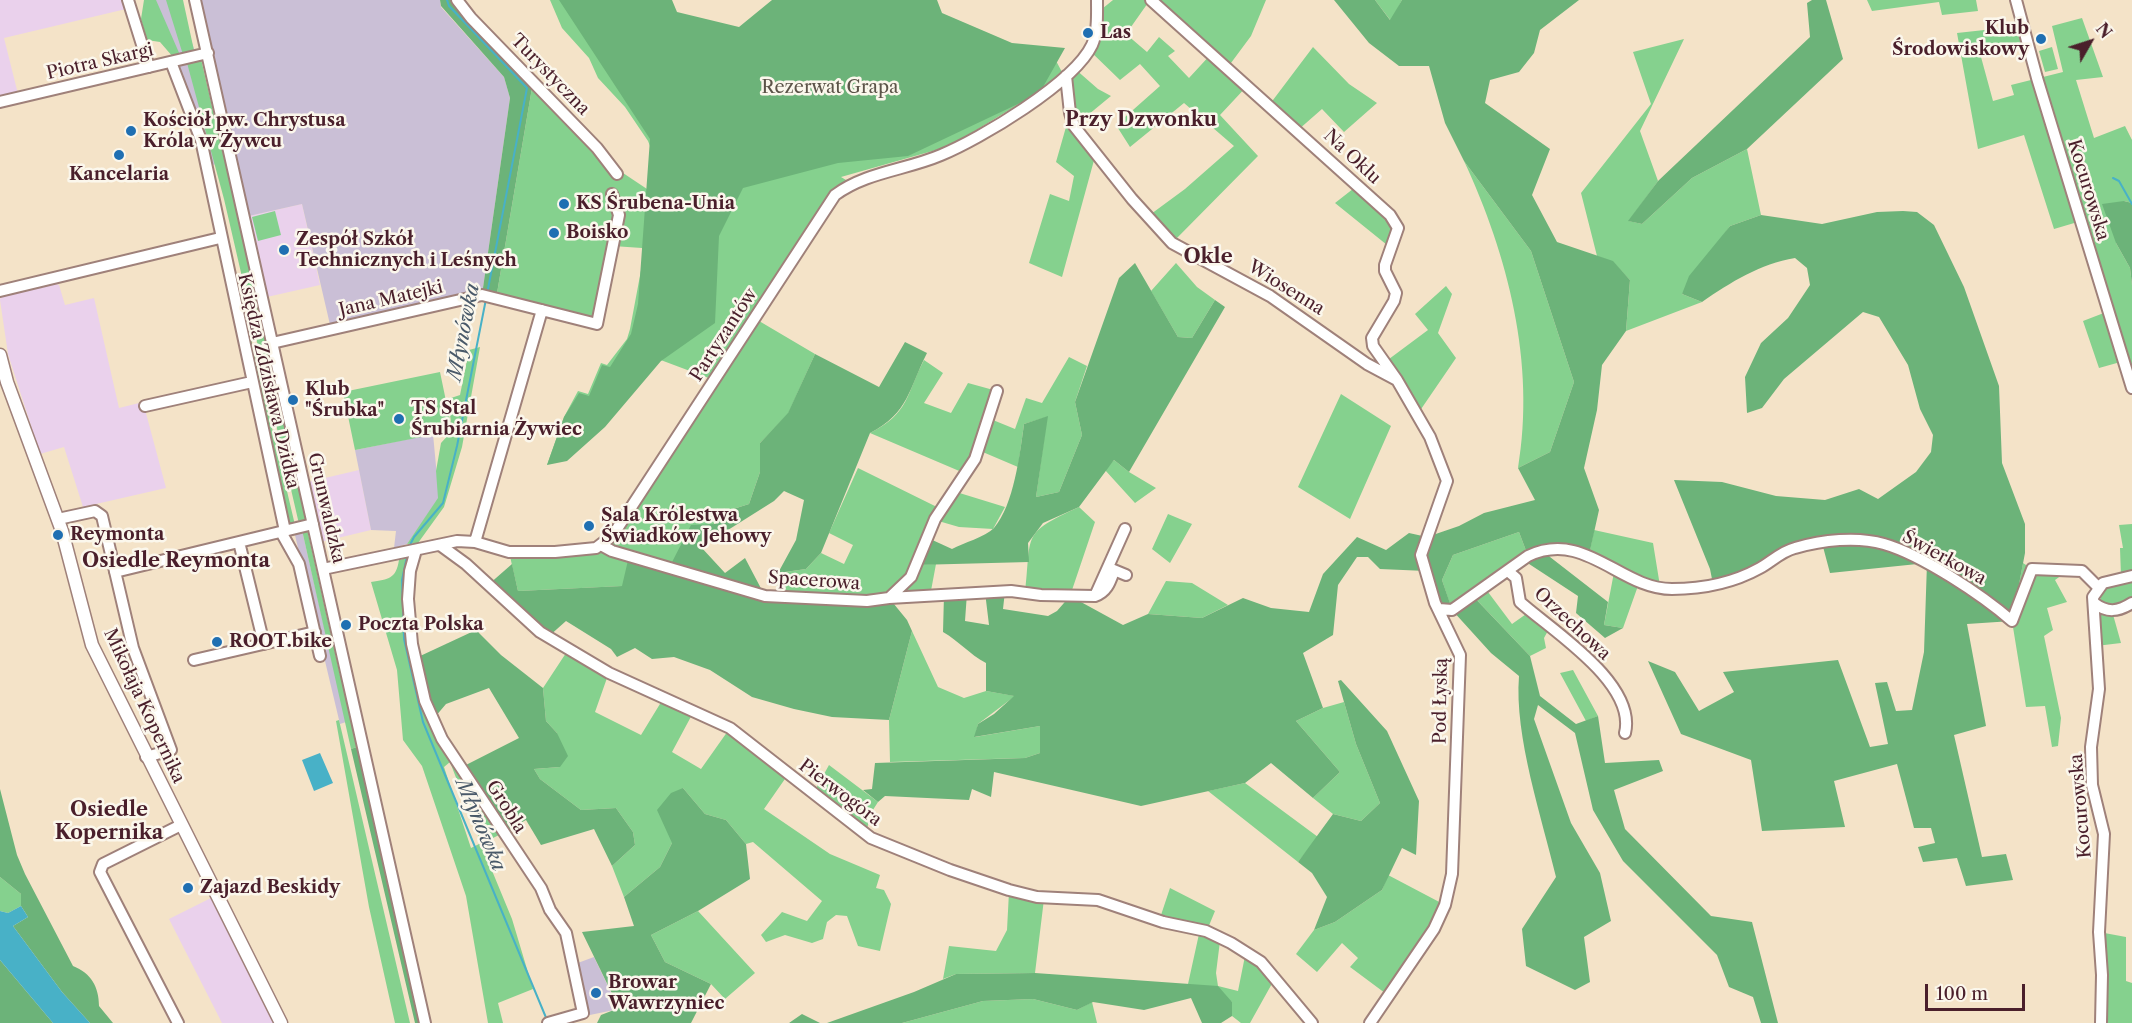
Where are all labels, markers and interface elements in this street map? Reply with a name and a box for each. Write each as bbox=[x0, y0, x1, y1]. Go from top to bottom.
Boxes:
north arrow bbox=[2060, 12, 2120, 72]
place label: Klub Środowiskowy bbox=[1892, 18, 2029, 60]
text: N bbox=[2092, 19, 2116, 42]
place label: Las bbox=[1100, 22, 1131, 44]
marker: Las bbox=[1081, 26, 1095, 40]
street label: Turystyczna bbox=[506, 30, 594, 120]
marker: Klub Środowiskowy bbox=[2034, 32, 2048, 46]
street label: Piotra Skargi bbox=[44, 39, 156, 85]
park label: Rezerwat Grapa bbox=[761, 77, 899, 99]
district label: Przy Dzwonku bbox=[1065, 108, 1217, 132]
place label: Kościół pw. Chrystusa Króla w Żywcu bbox=[143, 110, 346, 152]
marker: Kościół pw. Chrystusa Króla w Żywcu bbox=[124, 124, 138, 138]
street label: Na Oklu bbox=[1319, 125, 1385, 189]
street label: Kocurowska bbox=[2062, 137, 2114, 243]
marker: Kancelaria bbox=[112, 148, 126, 162]
place label: Kancelaria bbox=[69, 164, 169, 186]
place label: KS Śrubena-Unia bbox=[576, 193, 735, 215]
marker: KS Śrubena-Unia bbox=[557, 197, 571, 211]
place label: Boisko bbox=[566, 222, 628, 244]
marker: Boisko bbox=[547, 226, 561, 240]
place label: Zespół Szkół Technicznych i Leśnych bbox=[296, 229, 517, 272]
marker: Zespół Szkół Technicznych i Leśnych bbox=[277, 243, 291, 257]
district label: Okle bbox=[1183, 245, 1233, 269]
street label: Wiosenna bbox=[1244, 256, 1328, 320]
street label: Księdza Zdzisława Dzidka bbox=[233, 271, 303, 491]
street label: Jana Matejki bbox=[337, 277, 445, 321]
water label: Młynówka bbox=[443, 281, 485, 383]
street label: Partyzantów bbox=[686, 284, 762, 386]
place label: Klub "Śrubka" bbox=[305, 379, 384, 422]
marker: Klub "Śrubka" bbox=[286, 393, 300, 407]
place label: TS Stal Śrubiarnia Żywiec bbox=[411, 398, 582, 440]
marker: TS Stal Śrubiarnia Żywiec bbox=[392, 412, 406, 426]
street label: Grunwaldzka bbox=[303, 451, 349, 565]
place label: Sala Królestwa Świadków Jehowy bbox=[601, 505, 771, 548]
marker: Sala Królestwa Świadków Jehowy bbox=[582, 519, 596, 533]
place label: Reymonta bbox=[70, 524, 165, 546]
street label: Świerkowa bbox=[1898, 526, 1990, 590]
marker: Reymonta bbox=[51, 528, 65, 542]
district label: Osiedle Reymonta bbox=[82, 549, 270, 573]
street label: Spacerowa bbox=[767, 567, 861, 595]
street label: Orzechowa bbox=[1529, 583, 1615, 665]
place label: Poczta Polska bbox=[358, 614, 484, 636]
marker: Poczta Polska bbox=[339, 618, 353, 632]
street label: Mikołaja Kopernika bbox=[99, 625, 189, 787]
place label: ROOT.bike bbox=[229, 631, 332, 653]
marker: ROOT.bike bbox=[210, 635, 224, 649]
street label: Pod Łyską bbox=[1429, 658, 1453, 744]
street label: Kocurowska bbox=[2066, 753, 2096, 859]
street label: Pierwogóra bbox=[794, 755, 886, 831]
water label: Młynówka bbox=[450, 775, 510, 875]
street label: Grobla bbox=[481, 776, 531, 838]
district label: Osiedle Kopernika bbox=[55, 798, 163, 845]
place label: Zajazd Beskidy bbox=[200, 877, 340, 899]
marker: Zajazd Beskidy bbox=[181, 881, 195, 895]
place label: Browar Wawrzyniec bbox=[608, 972, 724, 1014]
scale bar bbox=[1928, 972, 2028, 1010]
text: 100 m bbox=[1936, 983, 1988, 1005]
marker: Browar Wawrzyniec bbox=[589, 986, 603, 1000]

